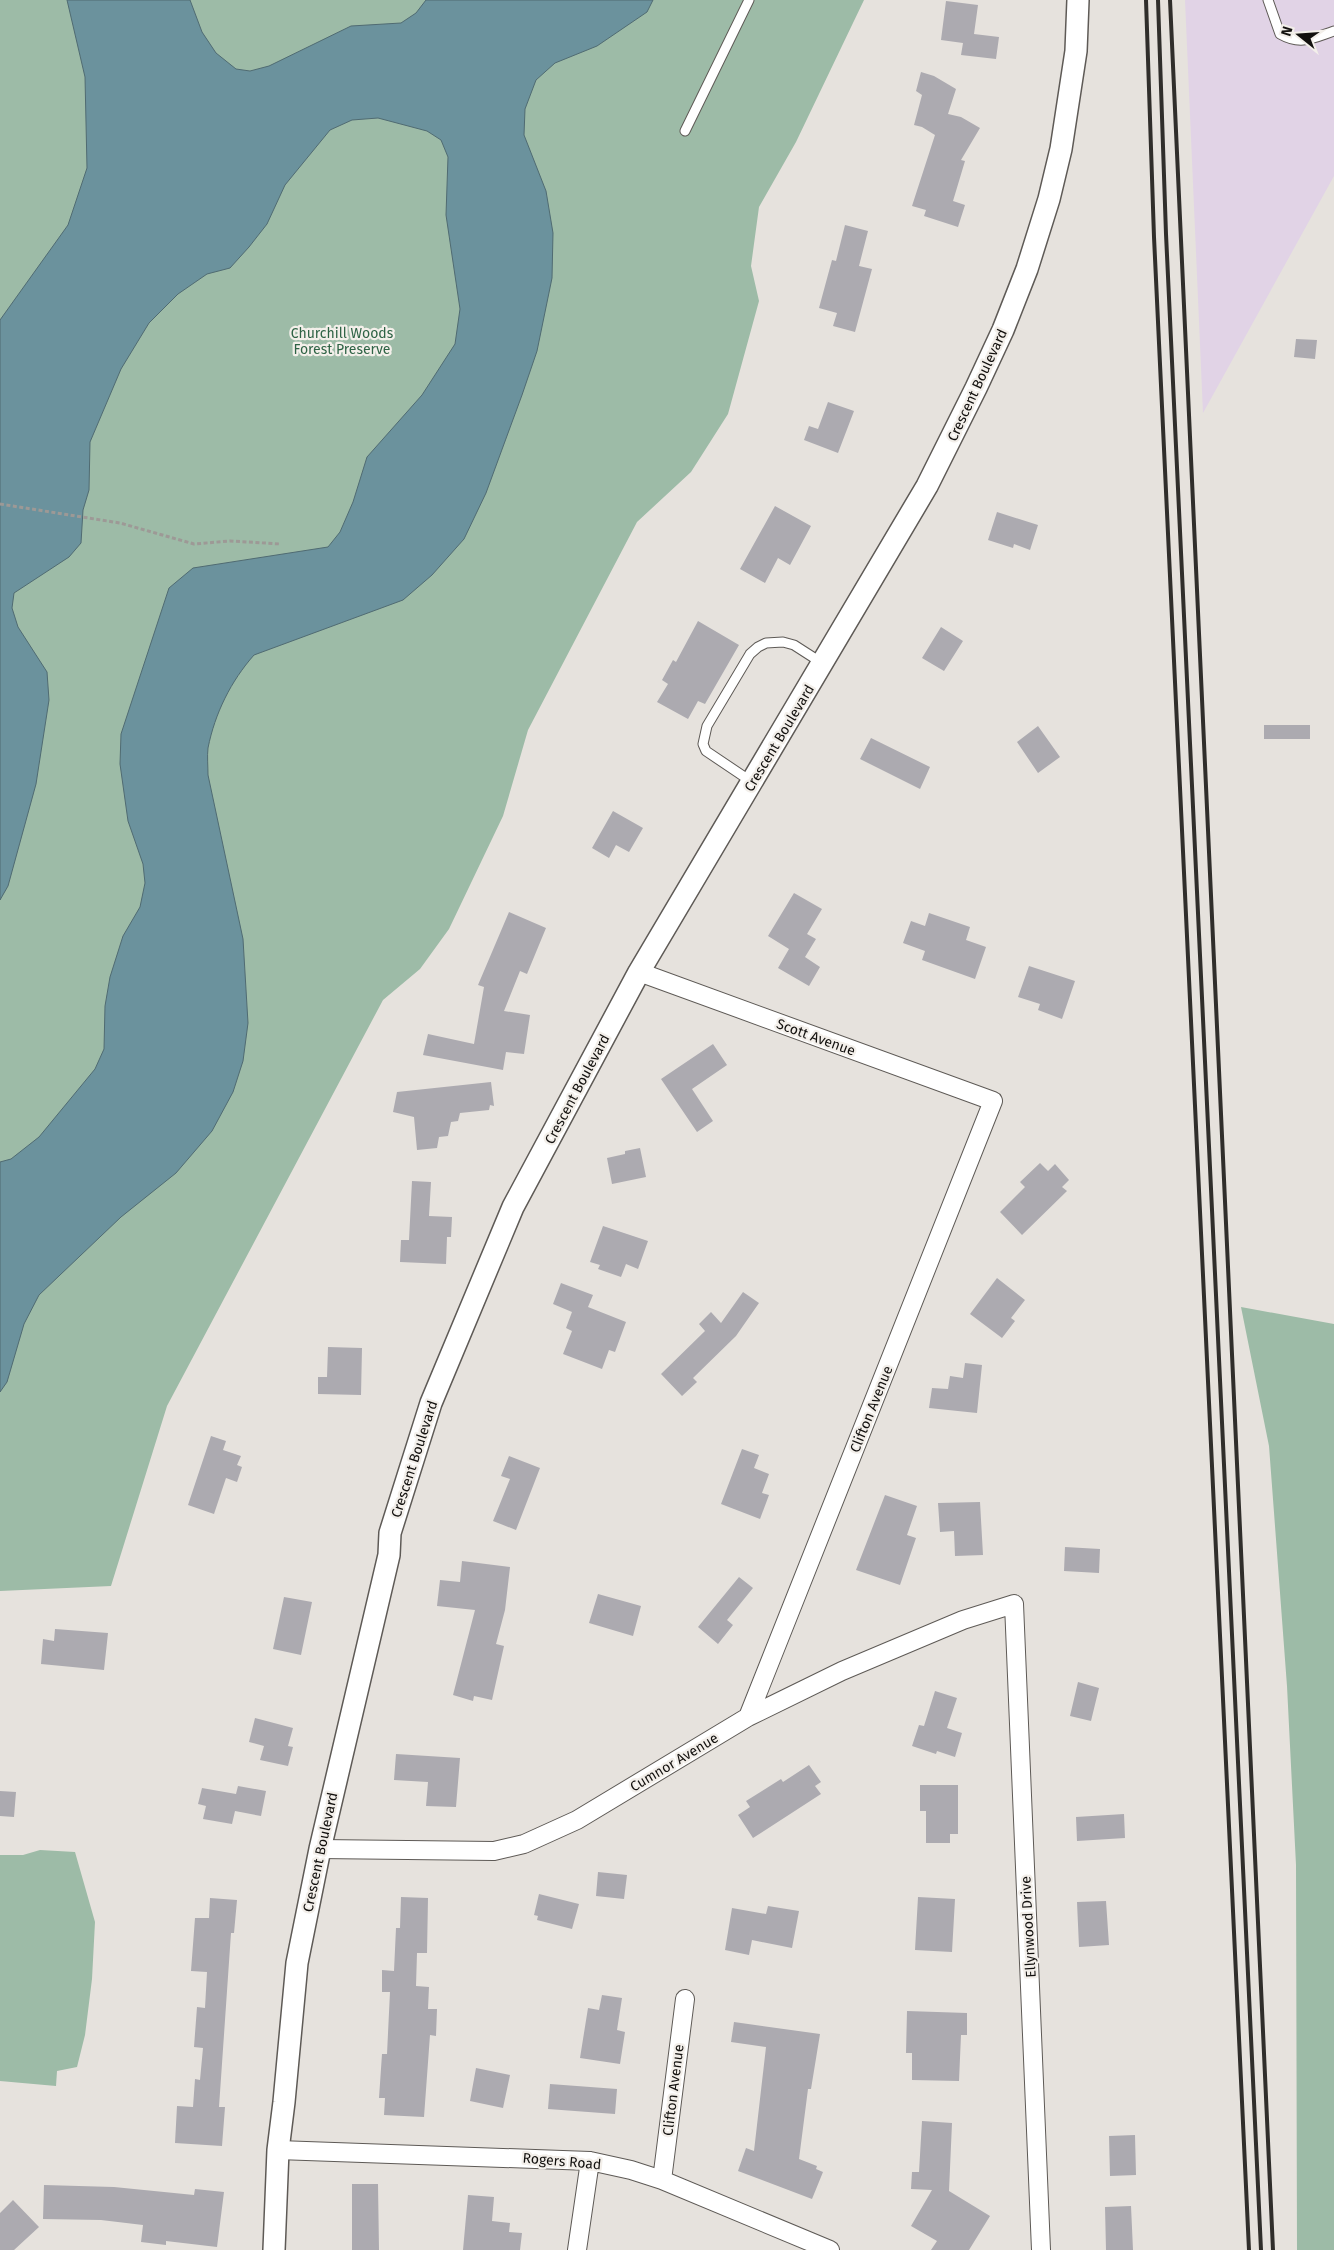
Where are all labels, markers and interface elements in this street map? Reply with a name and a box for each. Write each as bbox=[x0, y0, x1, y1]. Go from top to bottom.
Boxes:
north arrow bbox=[1274, 10, 1324, 60]
text: N bbox=[1278, 24, 1297, 38]
park label: Churchill Woods Forest Preserve bbox=[291, 325, 394, 358]
street label: Crescent Boulevard bbox=[944, 326, 1011, 444]
street label: Crescent Boulevard bbox=[741, 682, 818, 795]
street label: Scott Avenue bbox=[774, 1015, 858, 1060]
street label: Crescent Boulevard bbox=[541, 1031, 614, 1147]
street label: Clifton Avenue bbox=[846, 1363, 897, 1455]
street label: Crescent Boulevard bbox=[388, 1399, 441, 1520]
street label: Cumnor Avenue bbox=[627, 1729, 721, 1795]
street label: Crescent Boulevard bbox=[300, 1791, 341, 1913]
street label: Ellynwood Drive bbox=[1017, 1876, 1040, 1978]
street label: Clifton Avenue bbox=[659, 2043, 688, 2137]
street label: Rogers Road bbox=[522, 2150, 602, 2173]

